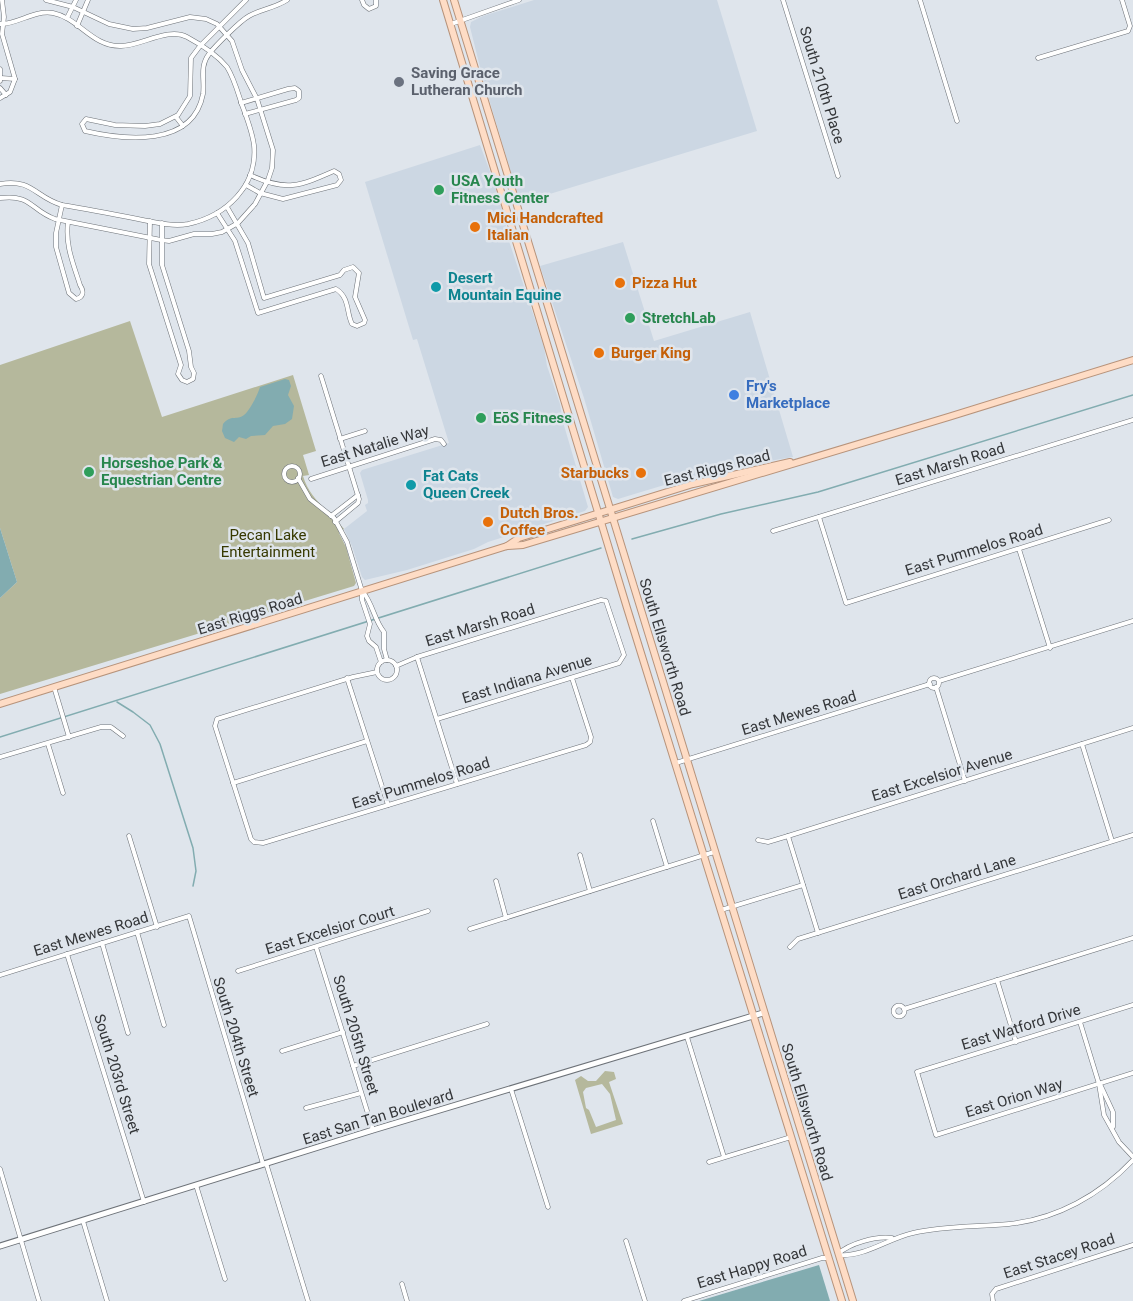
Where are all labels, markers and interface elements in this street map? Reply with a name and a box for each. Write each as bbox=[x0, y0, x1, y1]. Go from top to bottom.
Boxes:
street label: South 210th Place bbox=[796, 24, 848, 146]
place label: Saving Grace Lutheran Church bbox=[411, 64, 523, 99]
marker: Saving Grace Lutheran Church bbox=[392, 75, 406, 89]
place label: USA Youth Fitness Center bbox=[451, 172, 549, 207]
marker: USA Youth Fitness Center bbox=[432, 183, 446, 197]
place label: Mici Handcrafted Italian bbox=[487, 209, 603, 244]
marker: Mici Handcrafted Italian bbox=[468, 220, 482, 234]
place label: Desert Mountain Equine bbox=[448, 269, 561, 304]
place label: Pizza Hut bbox=[632, 274, 697, 292]
marker: Pizza Hut bbox=[613, 276, 627, 290]
marker: Desert Mountain Equine bbox=[429, 280, 443, 294]
place label: StretchLab bbox=[642, 309, 716, 327]
marker: StretchLab bbox=[623, 311, 637, 325]
place label: Burger King bbox=[611, 344, 691, 362]
marker: Burger King bbox=[592, 346, 606, 360]
place label: Fry's Marketplace bbox=[746, 377, 830, 412]
marker: Fry's Marketplace bbox=[727, 388, 741, 402]
place label: EōS Fitness bbox=[493, 409, 572, 427]
marker: EōS Fitness bbox=[474, 411, 488, 425]
street label: East Natalie Way bbox=[319, 421, 431, 471]
street label: East Marsh Road bbox=[893, 439, 1007, 489]
street label: East Riggs Road bbox=[662, 446, 772, 490]
place label: Horseshoe Park & Equestrian Centre bbox=[101, 454, 223, 489]
place label: Starbucks bbox=[561, 464, 629, 482]
marker: Horseshoe Park & Equestrian Centre bbox=[82, 465, 96, 479]
marker: Starbucks bbox=[634, 466, 648, 480]
place label: Fat Cats Queen Creek bbox=[423, 467, 510, 502]
marker: Fat Cats Queen Creek bbox=[404, 478, 418, 492]
place label: Dutch Bros. Coffee bbox=[500, 504, 579, 539]
marker: Dutch Bros. Coffee bbox=[481, 515, 495, 529]
street label: East Pummelos Road bbox=[903, 520, 1045, 580]
park label: Pecan Lake Entertainment bbox=[221, 526, 315, 561]
street label: South Ellsworth Road bbox=[636, 576, 694, 718]
street label: East Riggs Road bbox=[195, 590, 305, 638]
street label: East Marsh Road bbox=[423, 600, 537, 650]
street label: East Indiana Avenue bbox=[460, 651, 594, 707]
street label: East Mewes Road bbox=[739, 687, 859, 739]
street label: East Excelsior Avenue bbox=[869, 745, 1015, 805]
street label: East Pummelos Road bbox=[350, 753, 492, 813]
street label: East Orchard Lane bbox=[896, 851, 1018, 903]
street label: East Excelsior Court bbox=[263, 902, 397, 958]
street label: East Mewes Road bbox=[31, 908, 151, 960]
street label: South 205th Street bbox=[329, 973, 383, 1097]
street label: South 204th Street bbox=[209, 975, 263, 1099]
street label: East Watford Drive bbox=[959, 1000, 1083, 1054]
street label: South 203rd Street bbox=[90, 1012, 144, 1136]
street label: South Ellsworth Road bbox=[778, 1041, 836, 1183]
street label: East Orion Way bbox=[963, 1075, 1065, 1121]
street label: East San Tan Boulevard bbox=[301, 1086, 455, 1148]
street label: East Stacey Road bbox=[1001, 1230, 1117, 1282]
street label: East Happy Road bbox=[695, 1242, 809, 1292]

